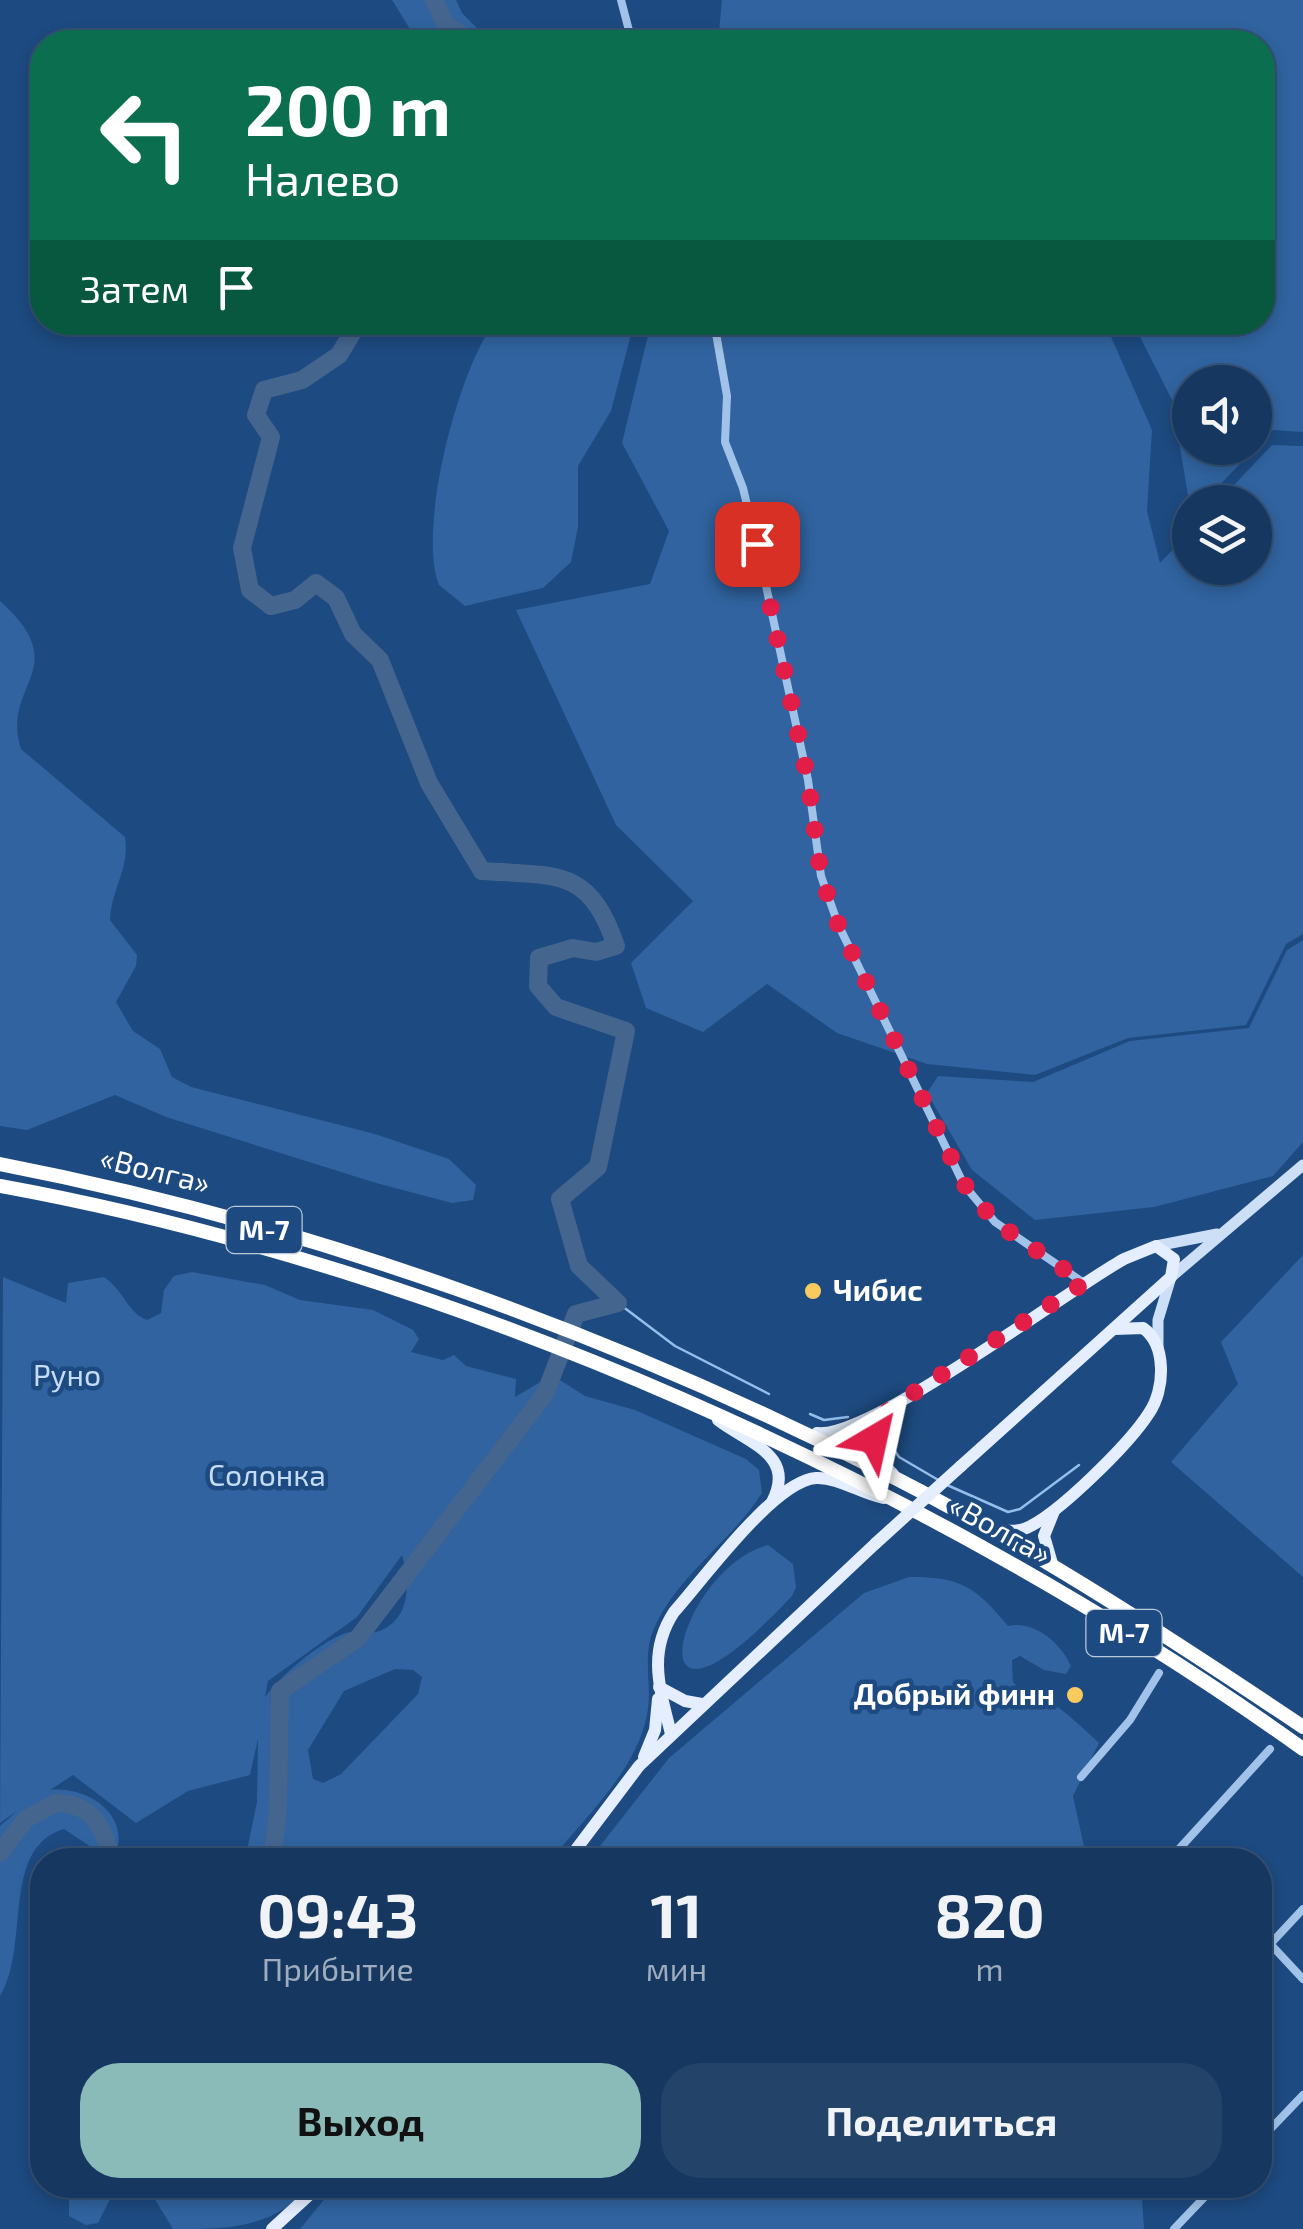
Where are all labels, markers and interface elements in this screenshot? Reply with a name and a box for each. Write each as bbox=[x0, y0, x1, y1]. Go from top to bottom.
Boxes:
text: 200 m bbox=[245, 66, 451, 150]
icon: left bbox=[80, 70, 210, 200]
text: Налево bbox=[245, 151, 400, 205]
icon: arrive bbox=[209, 260, 264, 315]
text: Затем bbox=[80, 265, 189, 311]
map controls bbox=[1172, 365, 1272, 585]
button: sound bbox=[1172, 365, 1272, 465]
button: layers bbox=[1172, 485, 1272, 585]
pin bbox=[715, 502, 800, 587]
icon: arrive bbox=[730, 517, 785, 572]
street label: «Волга» bbox=[97, 1138, 214, 1200]
road number: М-7 bbox=[226, 1207, 302, 1253]
place label: Чибис bbox=[833, 1271, 923, 1307]
marker: Чибис bbox=[802, 1280, 824, 1302]
park label: Руно bbox=[33, 1356, 101, 1393]
position arrow bbox=[822, 1387, 926, 1491]
park label: Солонка bbox=[208, 1456, 326, 1492]
street label: «Волга» bbox=[943, 1485, 1059, 1571]
road number: М-7 bbox=[1086, 1610, 1162, 1656]
place label: Добрый финн bbox=[854, 1675, 1055, 1711]
marker: Добрый финн bbox=[1064, 1684, 1086, 1706]
text: 09:43 bbox=[257, 1878, 418, 1950]
text: 11 bbox=[650, 1878, 702, 1950]
text: 820 bbox=[934, 1878, 1045, 1950]
text: Прибытие bbox=[262, 1949, 414, 1987]
text: мин bbox=[646, 1949, 707, 1987]
text: m bbox=[975, 1949, 1004, 1987]
button: Выход bbox=[80, 2063, 641, 2178]
button: Поделиться bbox=[661, 2063, 1222, 2178]

